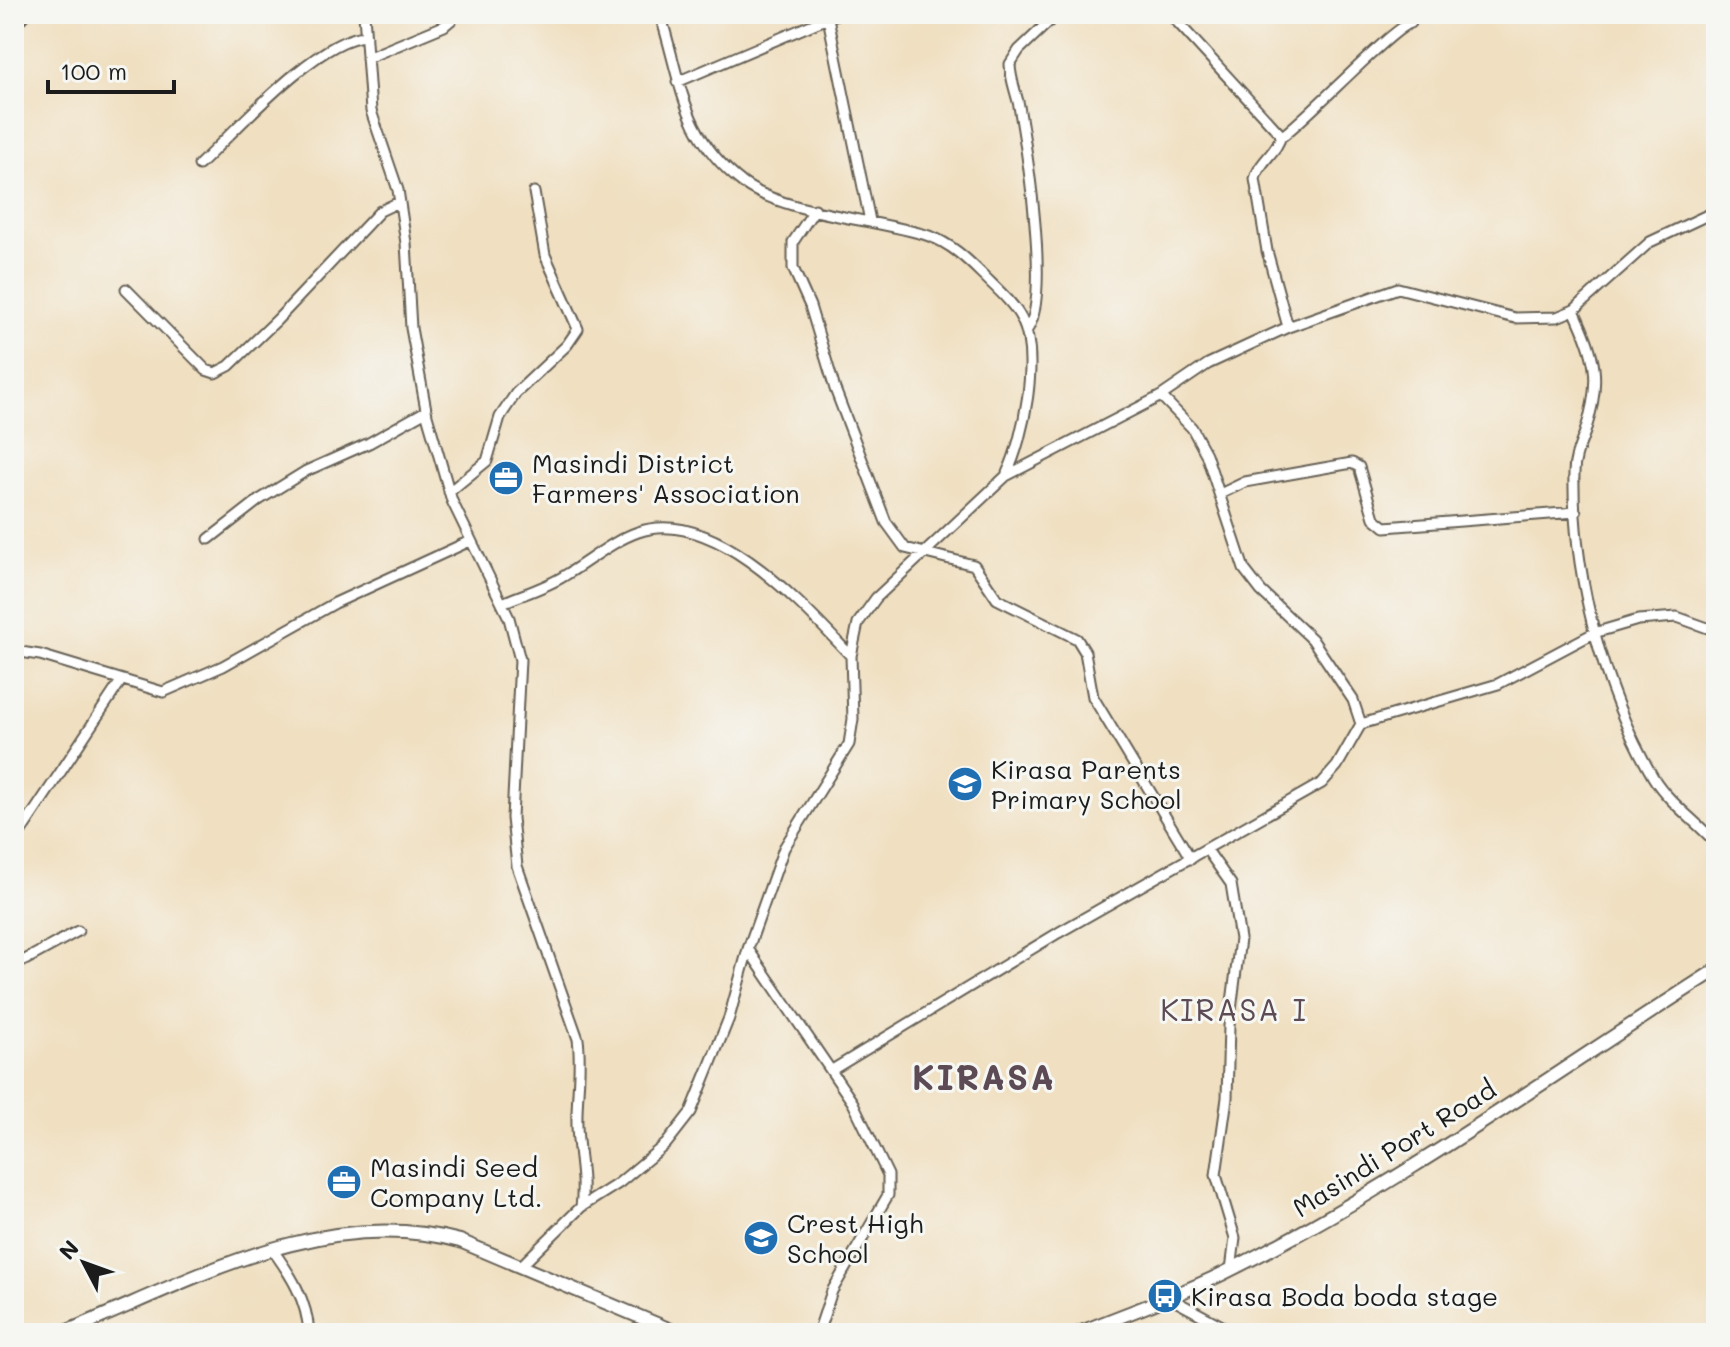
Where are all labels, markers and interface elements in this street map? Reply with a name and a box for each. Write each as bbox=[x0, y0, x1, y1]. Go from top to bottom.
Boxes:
scale bar bbox=[48, 44, 174, 94]
text: 100 m bbox=[60, 55, 127, 86]
place label: Masindi District Farmers' Association bbox=[532, 446, 800, 510]
office icon: Masindi District Farmers' Association bbox=[487, 459, 525, 497]
place label: Kirasa Parents Primary School bbox=[991, 752, 1182, 816]
school or university icon: Kirasa Parents Primary School bbox=[946, 765, 984, 803]
district label: KIRASA I bbox=[1160, 989, 1308, 1029]
district label: KIRASA bbox=[912, 1054, 1056, 1099]
street label: Masindi Port Road bbox=[1286, 1072, 1502, 1224]
place label: Masindi Seed Company Ltd. bbox=[370, 1150, 543, 1214]
office icon: Masindi Seed Company Ltd. bbox=[325, 1163, 363, 1201]
place label: Crest High School bbox=[787, 1206, 923, 1270]
school or university icon: Crest High School bbox=[742, 1219, 780, 1257]
north arrow bbox=[44, 1223, 124, 1303]
text: N bbox=[52, 1234, 85, 1265]
bus stop icon: Kirasa Boda boda stage bbox=[1146, 1277, 1184, 1315]
place label: Kirasa Boda boda stage bbox=[1191, 1279, 1498, 1313]

